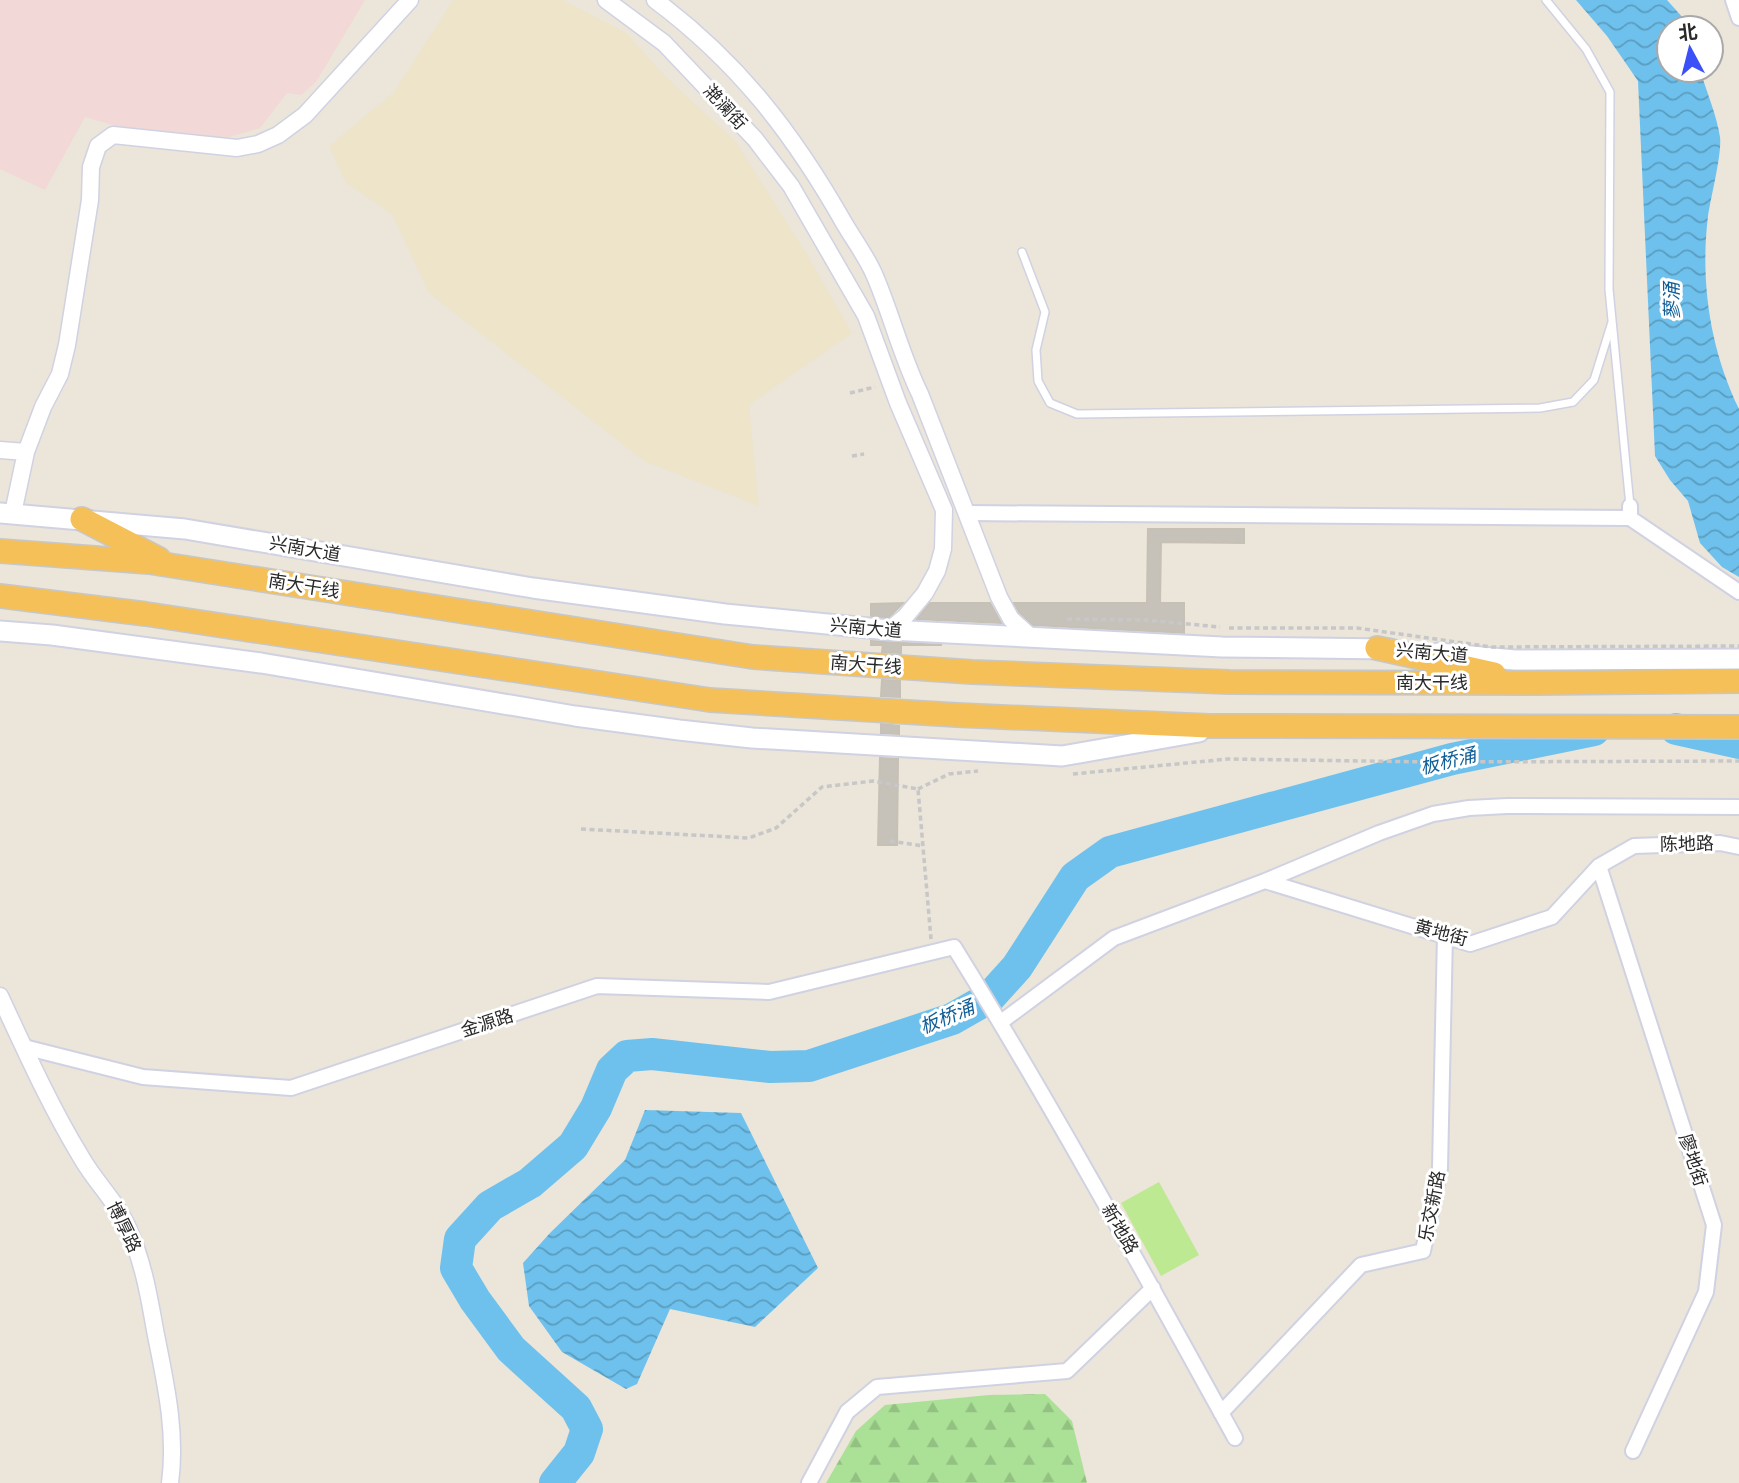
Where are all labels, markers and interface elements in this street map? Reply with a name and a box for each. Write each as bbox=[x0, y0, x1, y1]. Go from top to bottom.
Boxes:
north arrow bbox=[1655, 14, 1725, 84]
text: 北 bbox=[1677, 20, 1699, 45]
street label: 滟澜街 bbox=[699, 80, 751, 134]
water label: 蓼涌 bbox=[1660, 280, 1684, 320]
street label: 兴南大道 bbox=[268, 532, 342, 566]
street label: 南大干线 bbox=[267, 570, 341, 602]
street label: 兴南大道 bbox=[829, 614, 903, 642]
street label: 兴南大道 bbox=[1395, 639, 1469, 667]
street label: 南大干线 bbox=[829, 652, 903, 678]
street label: 南大干线 bbox=[1396, 672, 1468, 694]
water label: 板桥涌 bbox=[1418, 742, 1480, 779]
street label: 陈地路 bbox=[1660, 833, 1714, 855]
street label: 黄地街 bbox=[1412, 915, 1470, 951]
water label: 板桥涌 bbox=[916, 994, 980, 1039]
street label: 金源路 bbox=[458, 1004, 516, 1042]
street label: 廖地街 bbox=[1674, 1131, 1712, 1189]
street label: 乐交新路 bbox=[1414, 1169, 1450, 1243]
street label: 博厚路 bbox=[102, 1198, 146, 1256]
street label: 新地路 bbox=[1097, 1200, 1143, 1258]

